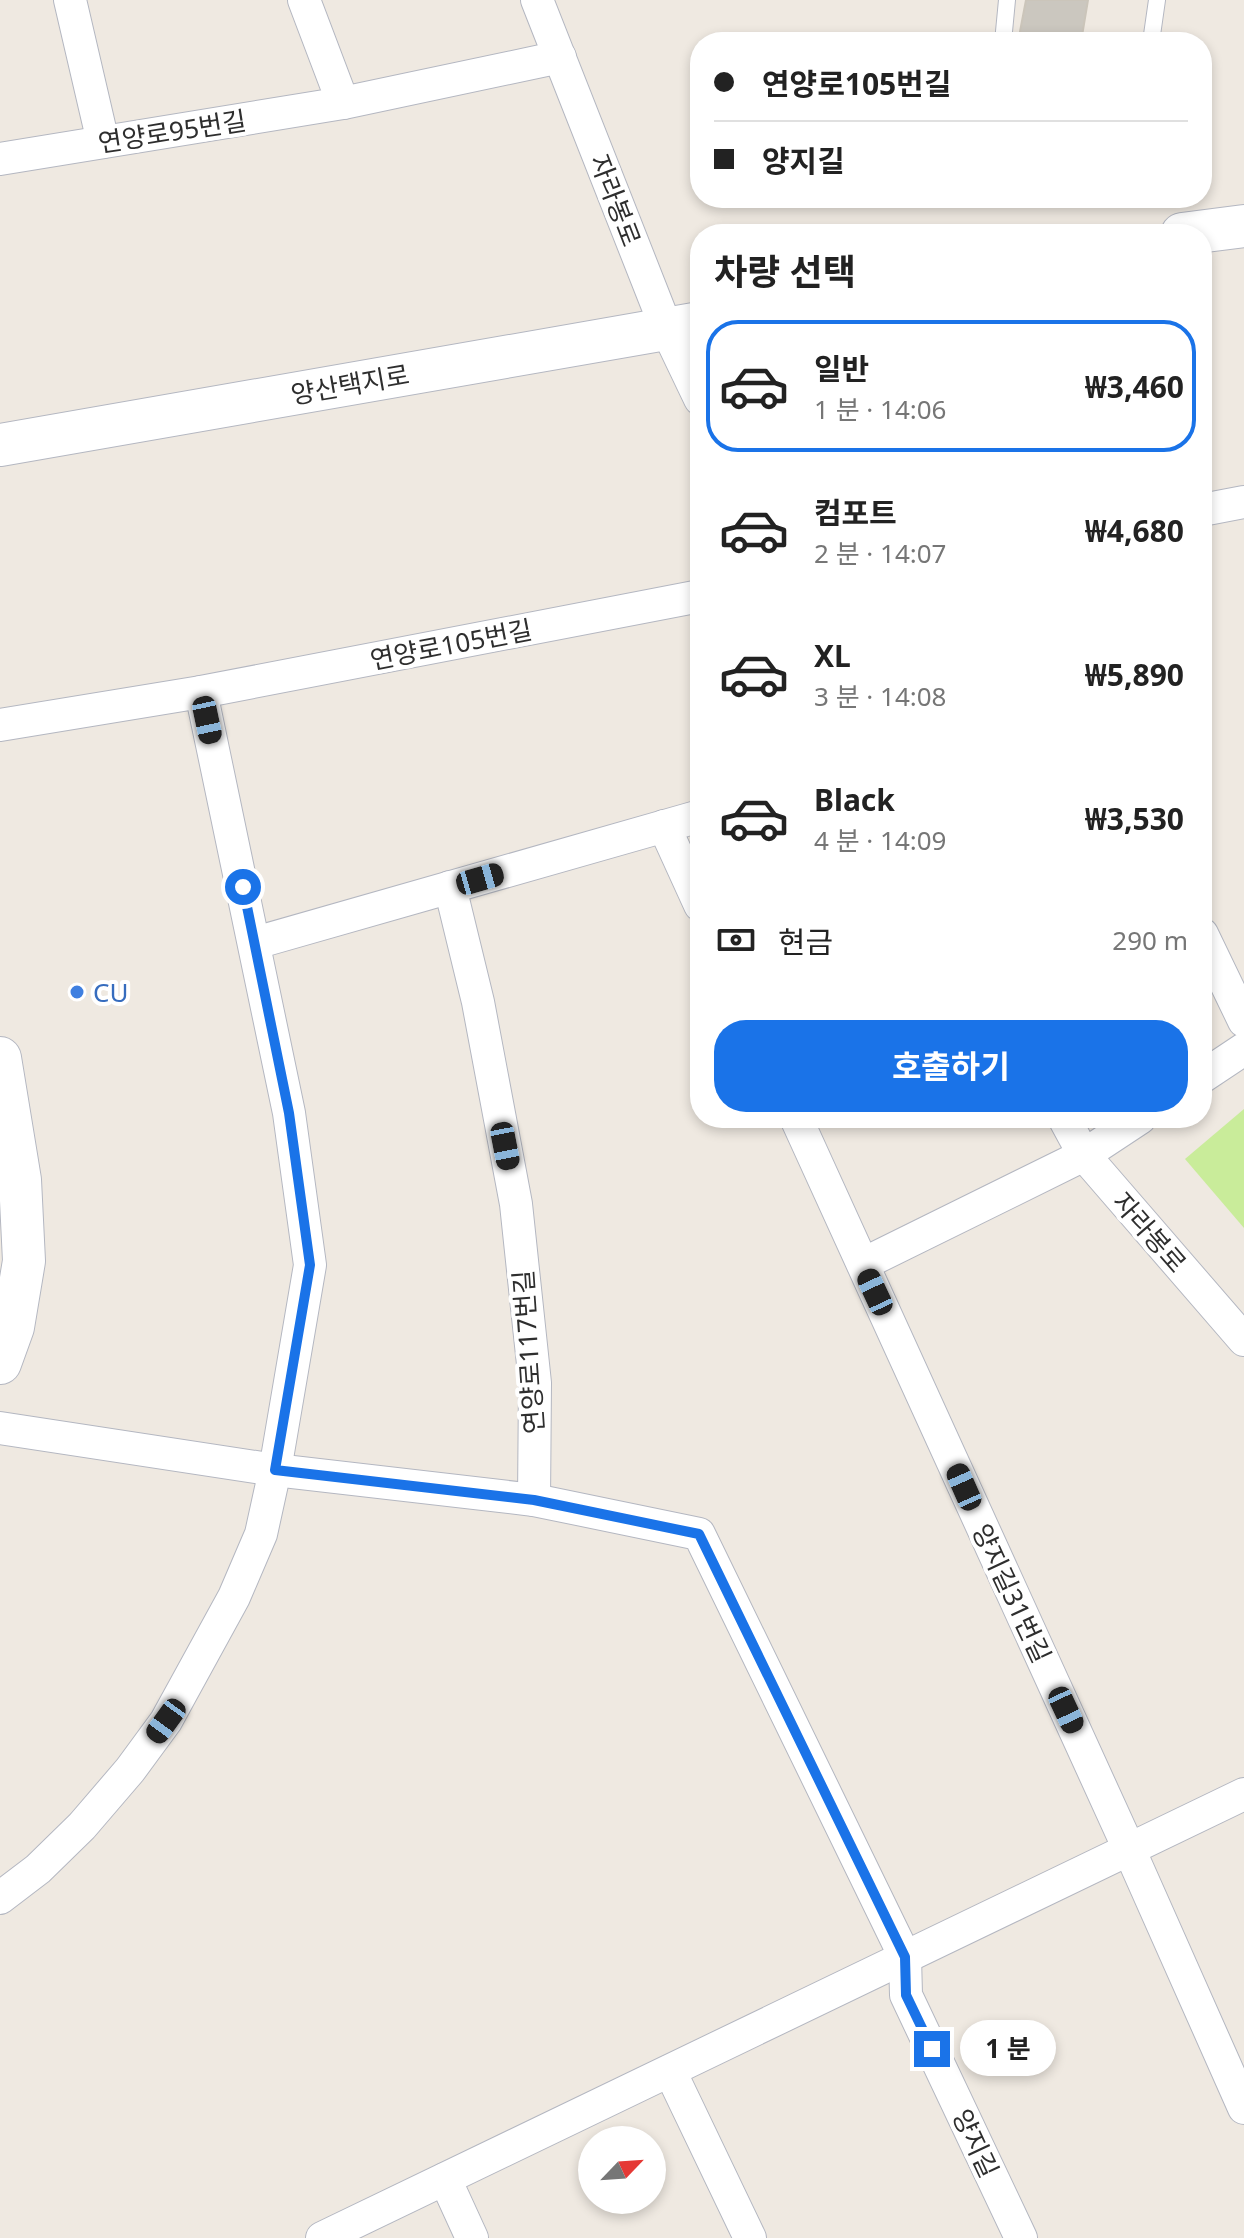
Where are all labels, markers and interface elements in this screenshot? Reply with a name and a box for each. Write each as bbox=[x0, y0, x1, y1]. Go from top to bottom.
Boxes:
text: 연양로105번길 bbox=[762, 63, 951, 104]
street label: 연양로95번길 bbox=[95, 102, 249, 160]
text: 양지길 bbox=[762, 140, 845, 181]
street label: 자라봉로 bbox=[582, 149, 650, 251]
text: 차량 선택 bbox=[714, 247, 856, 296]
text: 일반 bbox=[814, 348, 869, 389]
icon: car bbox=[718, 350, 790, 422]
street label: 양산택지로 bbox=[288, 356, 412, 412]
text: ₩3,460 bbox=[1085, 366, 1184, 407]
text: 1 분 · 14:06 bbox=[814, 391, 947, 427]
text: 컴포트 bbox=[814, 492, 897, 533]
icon: car bbox=[718, 494, 790, 566]
text: ₩4,680 bbox=[1085, 510, 1184, 551]
text: 2 분 · 14:07 bbox=[814, 535, 947, 571]
street label: 연양로105번길 bbox=[367, 611, 535, 677]
text: XL bbox=[814, 635, 851, 676]
icon: car bbox=[718, 638, 790, 710]
text: ₩5,890 bbox=[1085, 654, 1184, 695]
text: 3 분 · 14:08 bbox=[814, 678, 947, 714]
car bbox=[190, 694, 224, 746]
text: Black bbox=[814, 779, 895, 820]
icon: car bbox=[718, 782, 790, 854]
text: ₩3,530 bbox=[1085, 798, 1184, 839]
text: 4 분 · 14:09 bbox=[814, 822, 947, 858]
car bbox=[454, 861, 506, 897]
route start bbox=[225, 869, 261, 905]
icon: cash bbox=[714, 918, 758, 962]
text: 현금 bbox=[778, 921, 833, 962]
text: 290 m bbox=[1112, 922, 1188, 958]
place label: CU bbox=[93, 974, 128, 1010]
marker: CU bbox=[68, 983, 86, 1001]
button: 호출하기 bbox=[714, 1020, 1188, 1112]
car bbox=[489, 1120, 521, 1172]
street label: 자라봉로 bbox=[1105, 1184, 1195, 1280]
car bbox=[854, 1265, 896, 1319]
street label: 연양로117번길 bbox=[504, 1269, 552, 1435]
car bbox=[943, 1460, 985, 1514]
street label: 양지길31번길 bbox=[964, 1518, 1060, 1668]
car bbox=[1045, 1683, 1087, 1737]
car bbox=[142, 1695, 190, 1747]
callout: 1 분 bbox=[960, 2021, 1056, 2077]
text: 1 분 bbox=[985, 2030, 1031, 2066]
route end bbox=[914, 2031, 950, 2067]
street label: 양지길 bbox=[945, 2103, 1007, 2183]
north arrow bbox=[578, 2126, 666, 2214]
map controls bbox=[578, 2126, 666, 2214]

